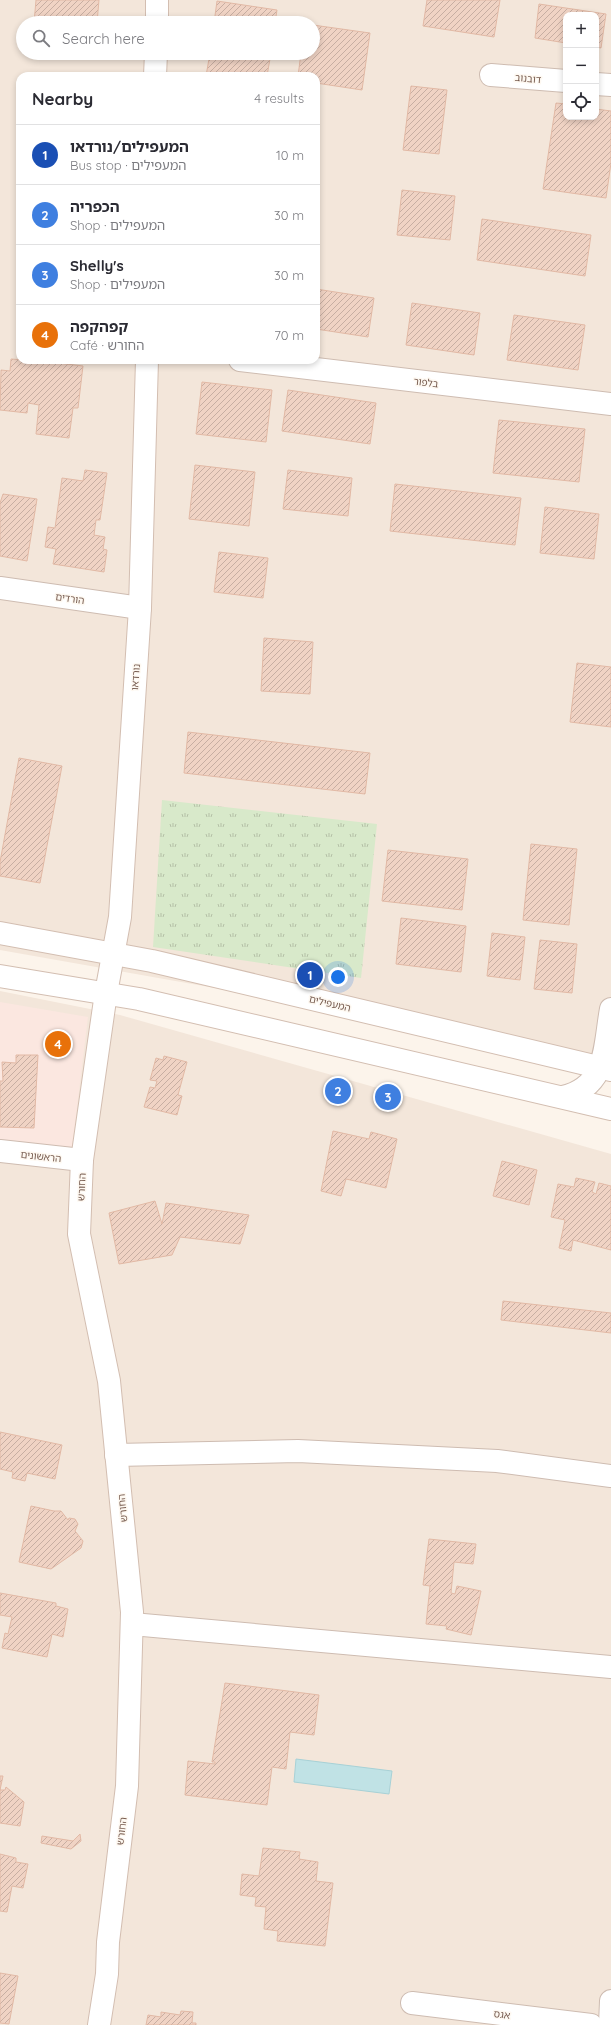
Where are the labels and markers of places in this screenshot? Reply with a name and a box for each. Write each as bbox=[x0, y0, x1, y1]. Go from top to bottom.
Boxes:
pin: 1 bbox=[297, 960, 323, 990]
pin: 4 bbox=[45, 1029, 71, 1059]
pin: 2 bbox=[325, 1076, 351, 1106]
pin: 3 bbox=[375, 1082, 401, 1112]

